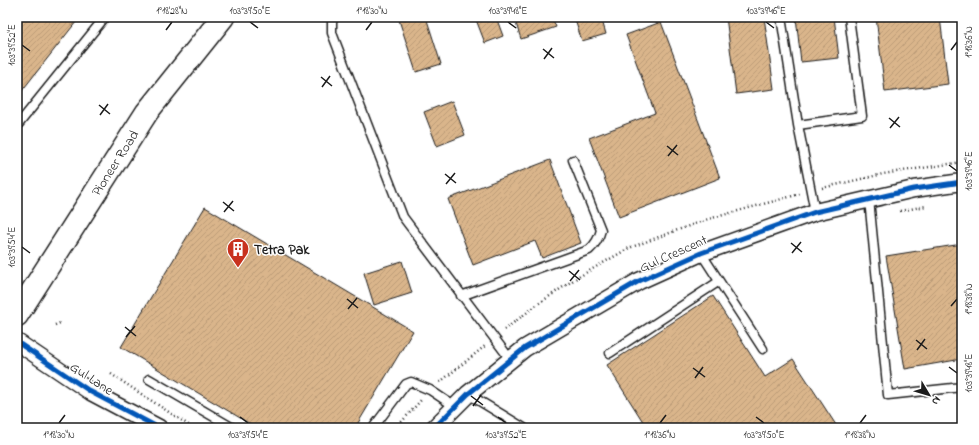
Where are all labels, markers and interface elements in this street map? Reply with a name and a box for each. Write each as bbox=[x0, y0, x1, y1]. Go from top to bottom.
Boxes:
text: 1°18'28"N bbox=[156, 4, 188, 19]
text: 103°39'50"E bbox=[230, 4, 270, 19]
text: 1°18'30"N bbox=[356, 4, 388, 19]
text: 103°39'48"E bbox=[489, 4, 527, 19]
text: 103°39'46"E bbox=[746, 4, 786, 19]
text: 103°39'52"E bbox=[5, 24, 20, 66]
text: 1°18'36"N bbox=[962, 26, 977, 58]
street label: Pioneer Road bbox=[87, 126, 145, 201]
text: 103°39'46"E bbox=[962, 151, 977, 191]
text: 103°39'54"E bbox=[5, 227, 20, 267]
street label: Gul Crescent bbox=[636, 230, 711, 279]
building icon: Tetra Pak bbox=[225, 236, 251, 269]
place label: Tetra Pak bbox=[254, 240, 310, 261]
text: 1°18'38"N bbox=[962, 283, 977, 314]
text: 103°39'48"E bbox=[962, 354, 977, 392]
street label: Gul Lane bbox=[65, 357, 118, 402]
north arrow bbox=[909, 375, 949, 415]
text: N bbox=[927, 393, 945, 408]
text: 1°18'30"N bbox=[43, 428, 75, 443]
text: 103°39'54"E bbox=[228, 428, 268, 443]
text: 103°39'52"E bbox=[485, 428, 527, 443]
text: 1°18'36"N bbox=[644, 428, 676, 443]
text: 103°39'50"E bbox=[744, 428, 784, 443]
text: 1°18'38"N bbox=[845, 428, 876, 443]

